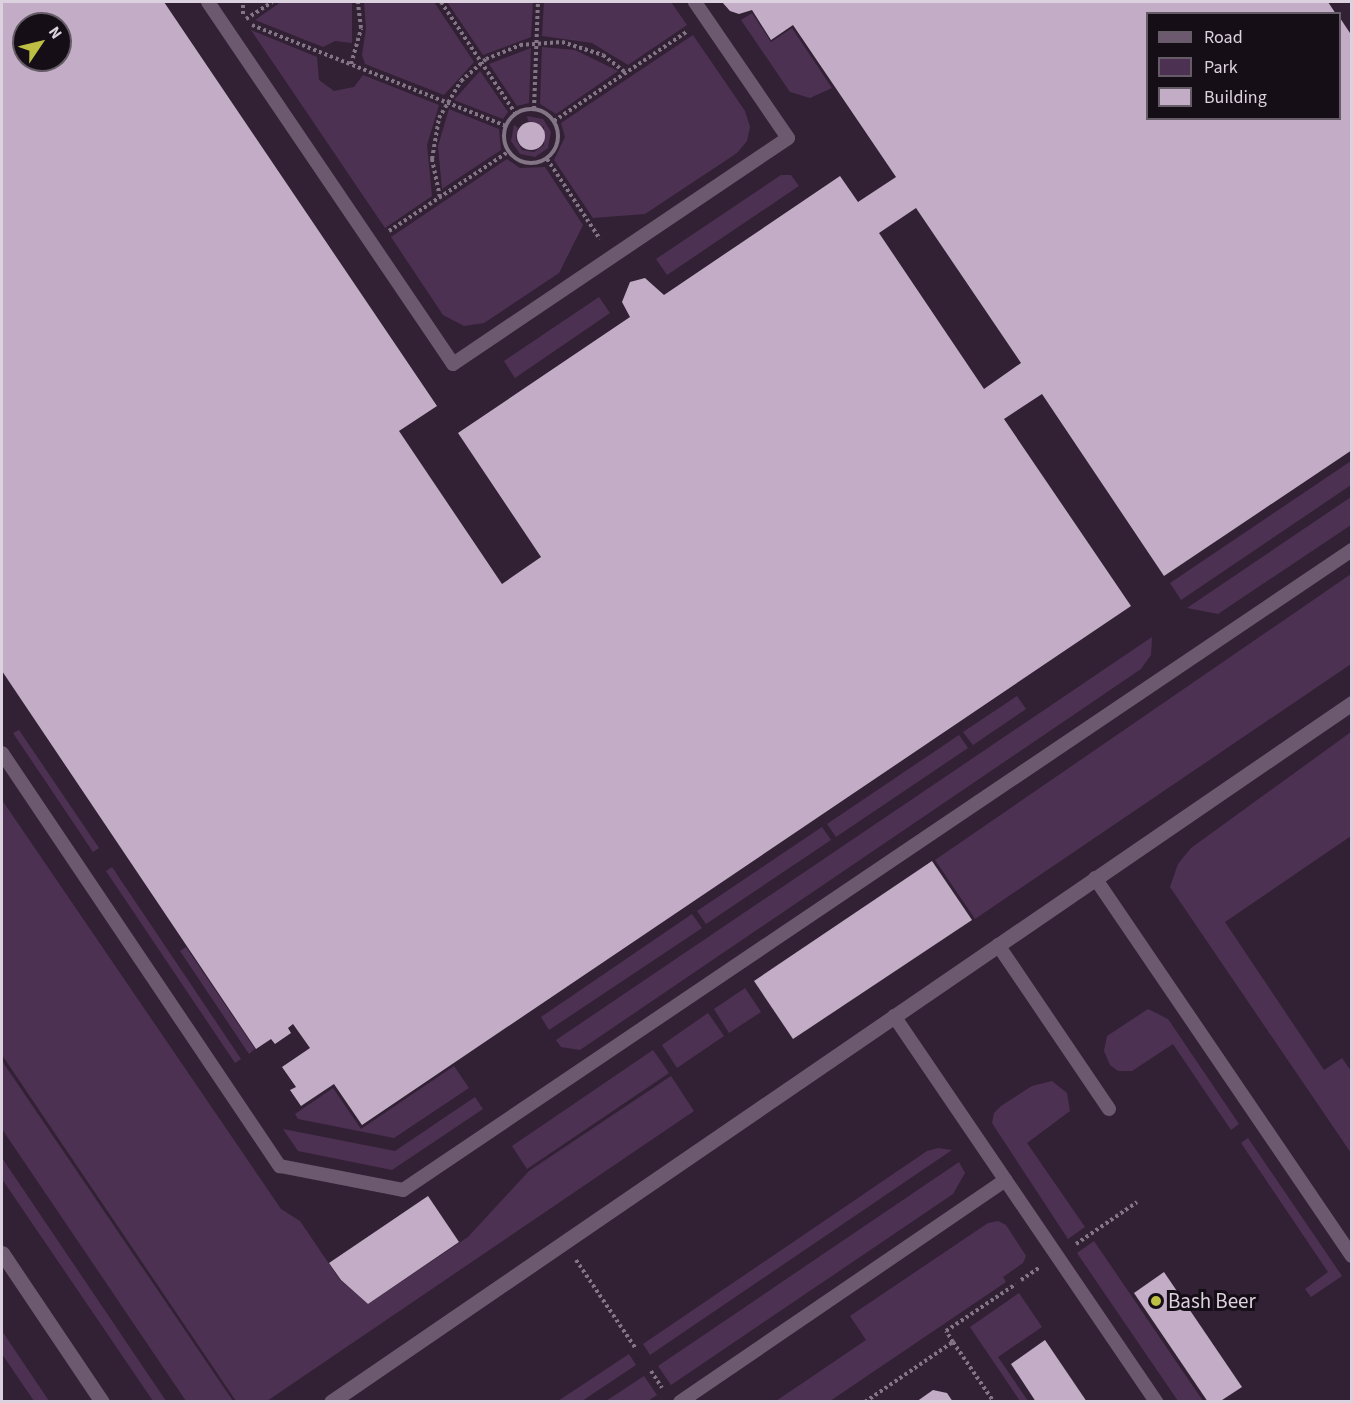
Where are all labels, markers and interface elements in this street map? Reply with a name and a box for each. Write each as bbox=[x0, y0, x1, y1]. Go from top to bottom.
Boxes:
north arrow bbox=[12, 12, 72, 72]
legend bbox=[1146, 12, 1341, 120]
text: N bbox=[43, 22, 67, 43]
text: Road bbox=[1204, 25, 1243, 50]
text: Park bbox=[1204, 55, 1238, 80]
text: Building bbox=[1204, 85, 1267, 110]
place label: Bash Beer bbox=[1168, 1288, 1256, 1314]
marker: Bash Beer bbox=[1149, 1294, 1163, 1308]

